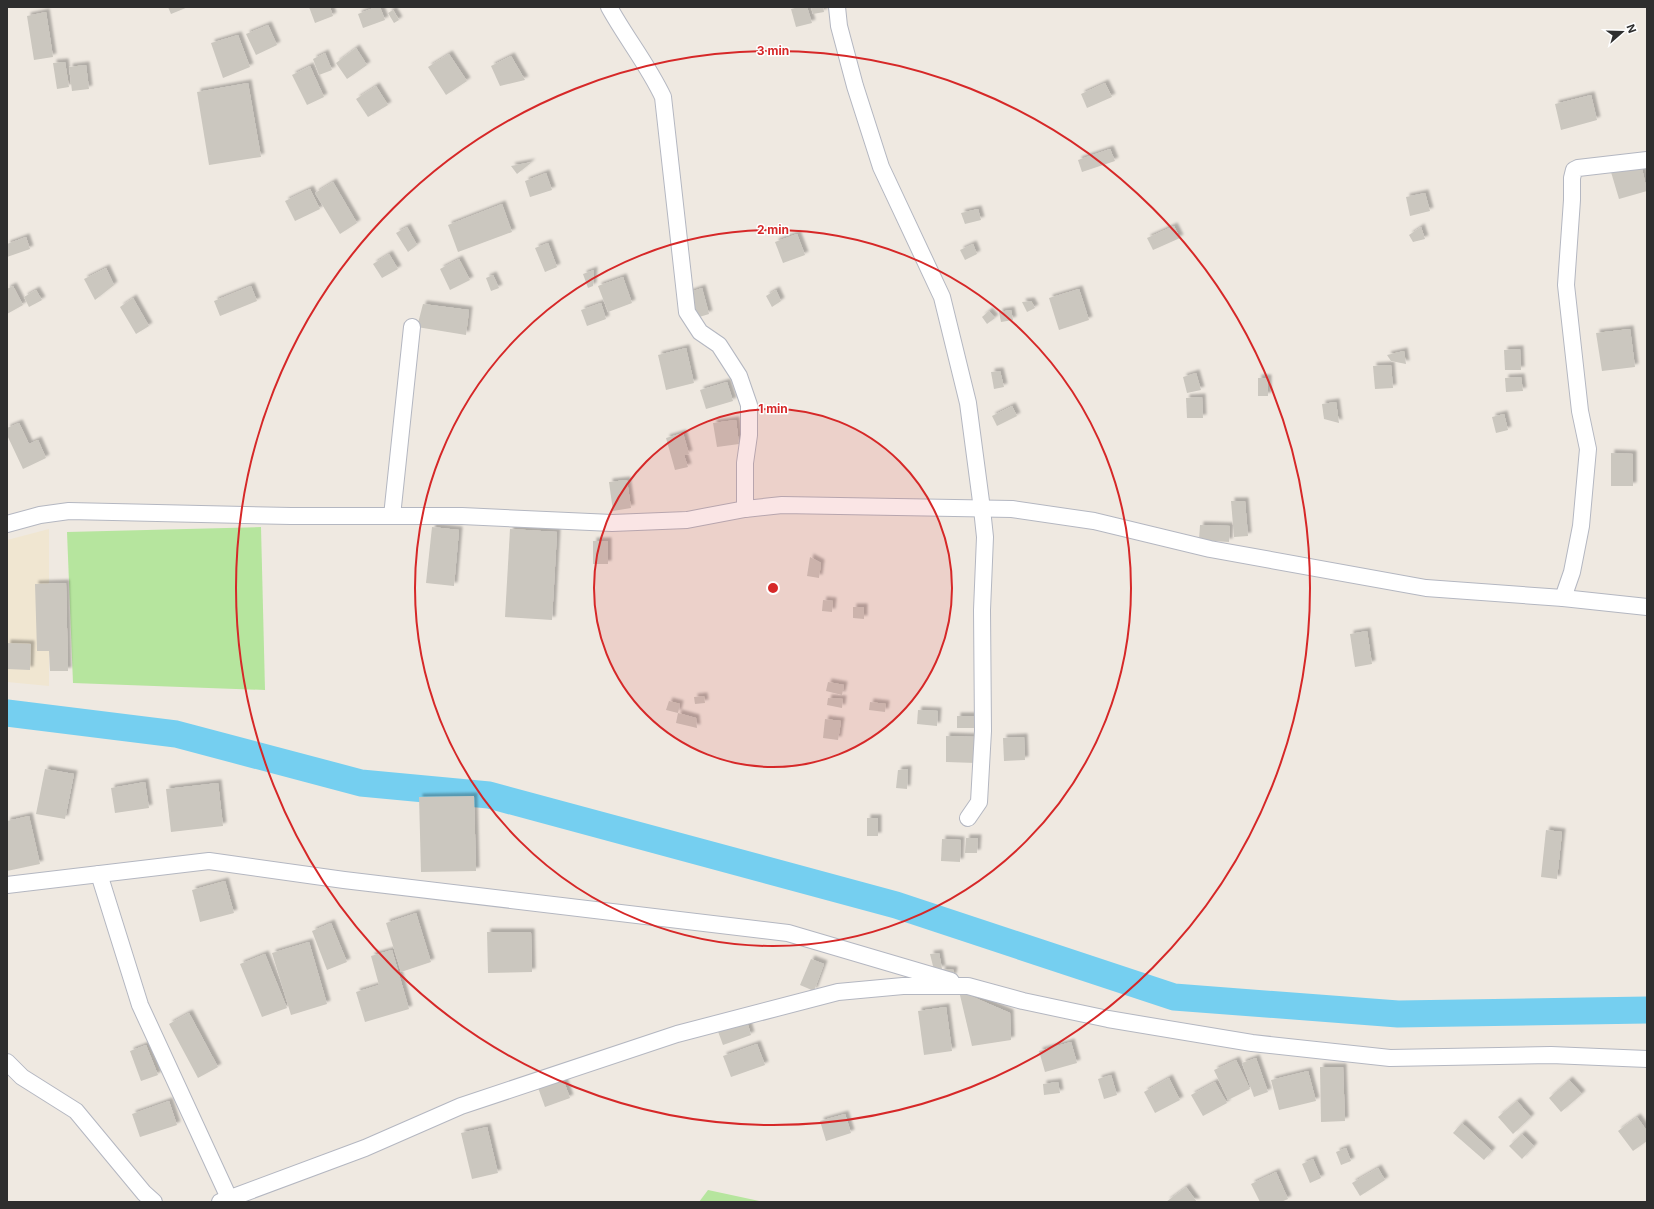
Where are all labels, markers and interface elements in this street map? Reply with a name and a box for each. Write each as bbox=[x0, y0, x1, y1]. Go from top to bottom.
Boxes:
north arrow bbox=[1602, 12, 1642, 52]
text: N bbox=[1623, 22, 1639, 35]
text: 3 min bbox=[757, 43, 789, 58]
text: 2 min bbox=[757, 222, 789, 237]
text: 1 min bbox=[758, 401, 788, 416]
centre of rings bbox=[766, 581, 780, 595]

